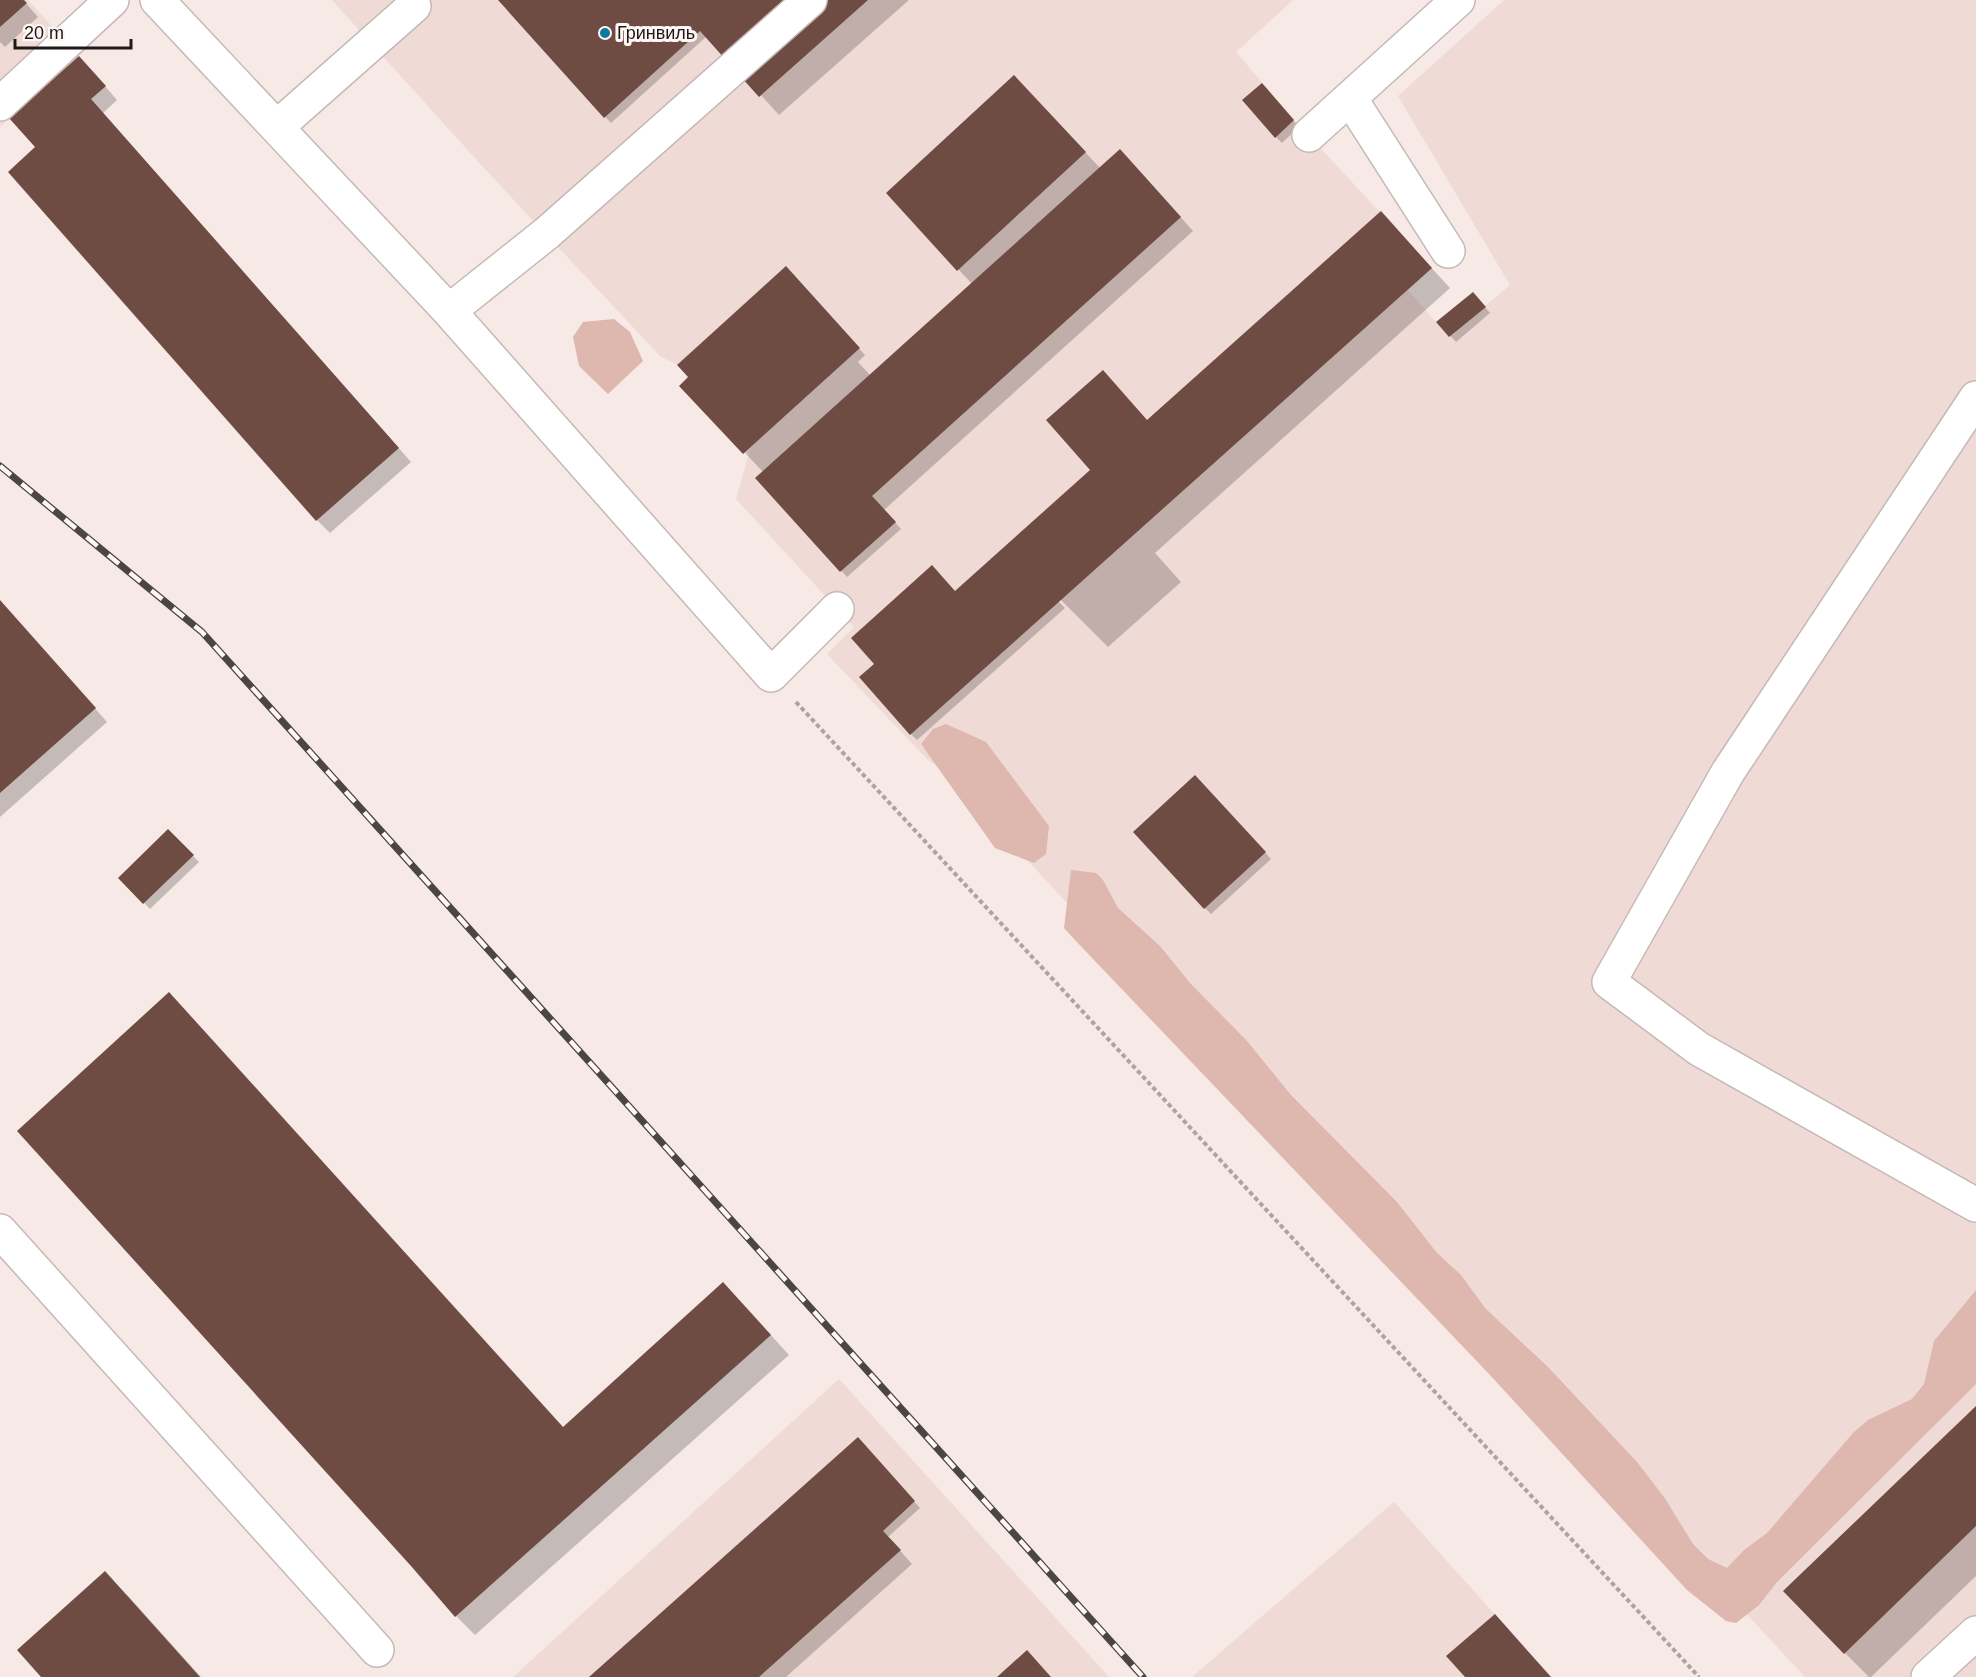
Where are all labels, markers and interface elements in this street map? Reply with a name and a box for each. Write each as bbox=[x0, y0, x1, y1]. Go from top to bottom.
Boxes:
scale bar bbox=[15, 12, 130, 50]
text: 20 m bbox=[24, 23, 64, 43]
place label: Гринвиль bbox=[617, 23, 695, 43]
marker: Гринвиль bbox=[598, 26, 612, 40]

